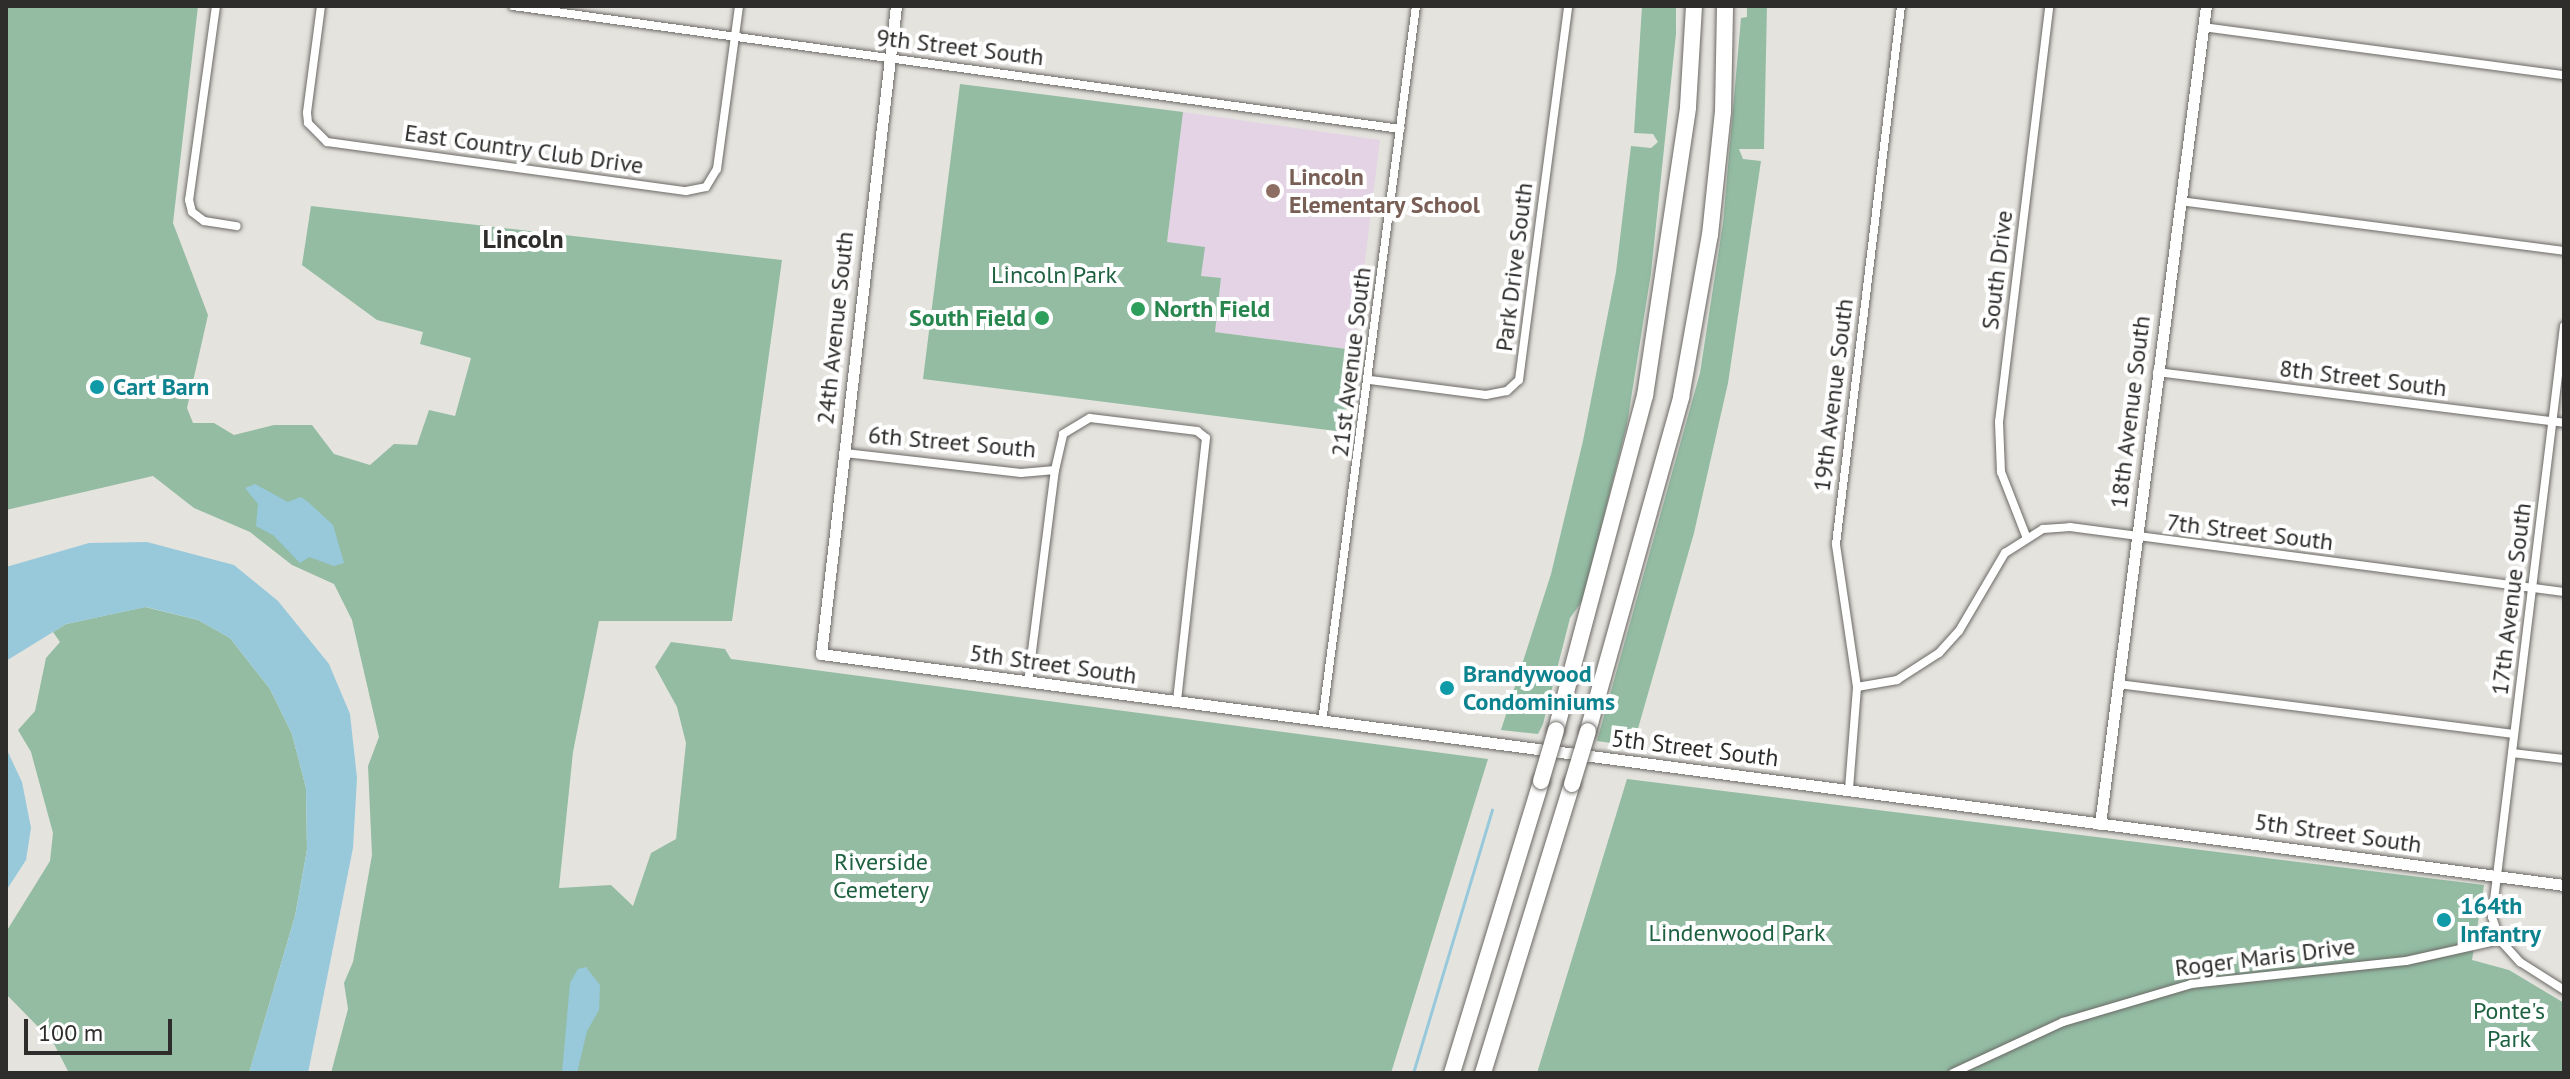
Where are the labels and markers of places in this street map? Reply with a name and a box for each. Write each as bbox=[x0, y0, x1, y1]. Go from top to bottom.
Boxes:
place label: Lincoln Elementary School bbox=[1289, 163, 1481, 219]
marker: Lincoln Elementary School bbox=[1264, 182, 1282, 200]
place label: North Field bbox=[1154, 295, 1270, 323]
marker: North Field bbox=[1129, 300, 1147, 318]
place label: South Field bbox=[909, 304, 1026, 332]
marker: South Field bbox=[1033, 309, 1051, 327]
place label: Cart Barn bbox=[113, 373, 209, 401]
marker: Cart Barn bbox=[88, 378, 106, 396]
place label: Brandywood Condominiums bbox=[1463, 660, 1615, 716]
marker: Brandywood Condominiums bbox=[1438, 679, 1456, 697]
place label: 164th Infantry bbox=[2460, 892, 2541, 948]
marker: 164th Infantry bbox=[2435, 911, 2453, 929]

